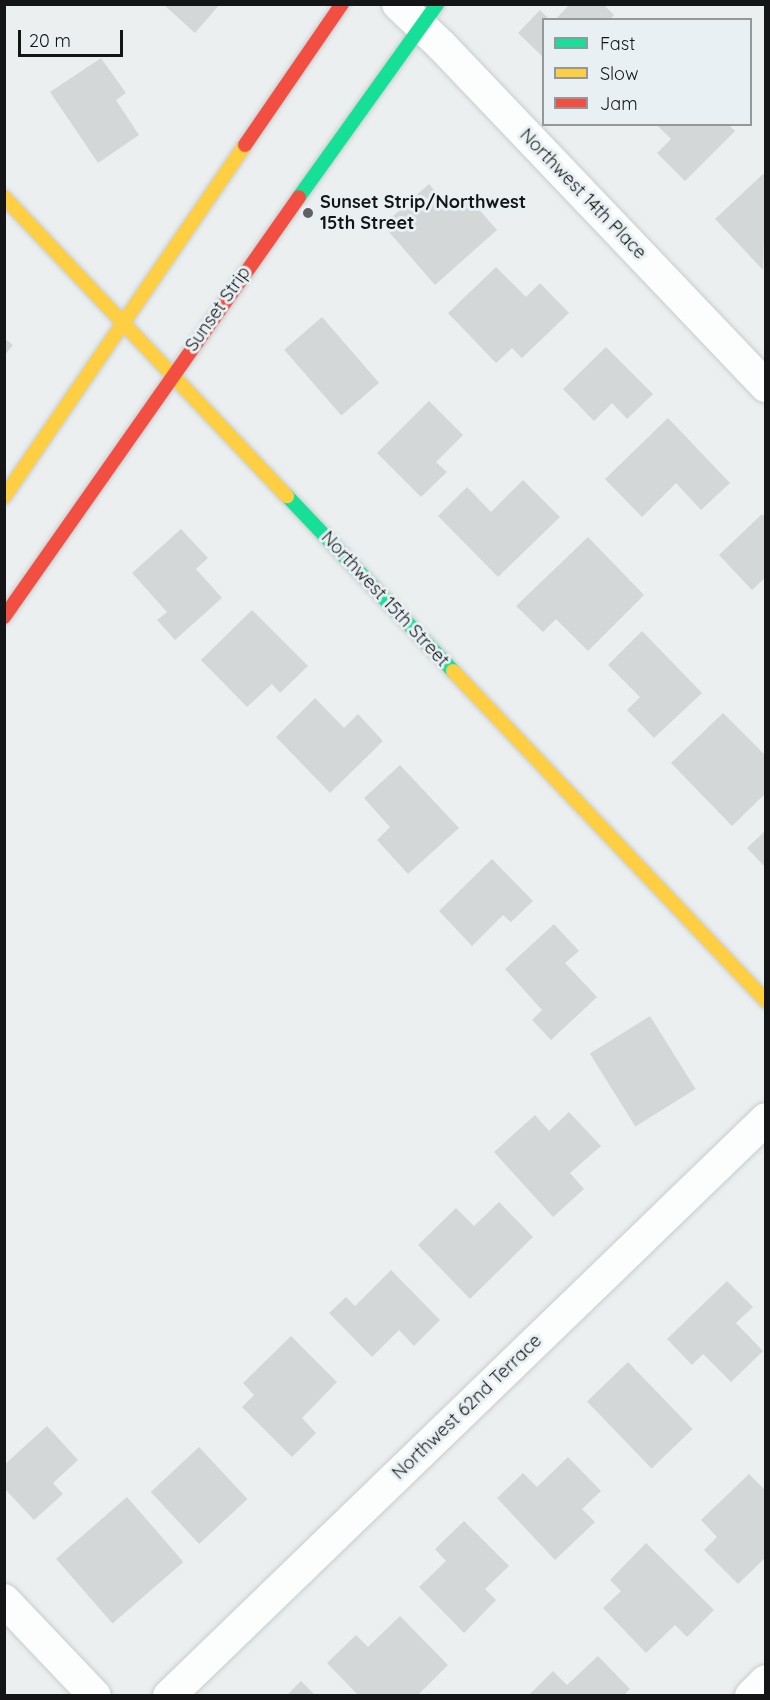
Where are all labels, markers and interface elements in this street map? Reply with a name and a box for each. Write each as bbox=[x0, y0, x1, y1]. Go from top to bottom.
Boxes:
scale bar bbox=[21, 18, 126, 56]
legend bbox=[542, 18, 752, 126]
text: 20 m bbox=[29, 29, 71, 52]
text: Fast bbox=[600, 32, 635, 55]
text: Slow bbox=[600, 62, 638, 85]
text: Jam bbox=[600, 92, 638, 115]
street label: Northwest 14th Place bbox=[515, 124, 651, 264]
place label: Sunset Strip/Northwest 15th Street bbox=[320, 192, 526, 234]
marker: Sunset Strip/Northwest 15th Street bbox=[301, 206, 315, 220]
street label: Sunset Strip bbox=[181, 263, 255, 355]
street label: Northwest 15th Street bbox=[317, 527, 453, 671]
street label: Northwest 62nd Terrace bbox=[388, 1330, 546, 1484]

